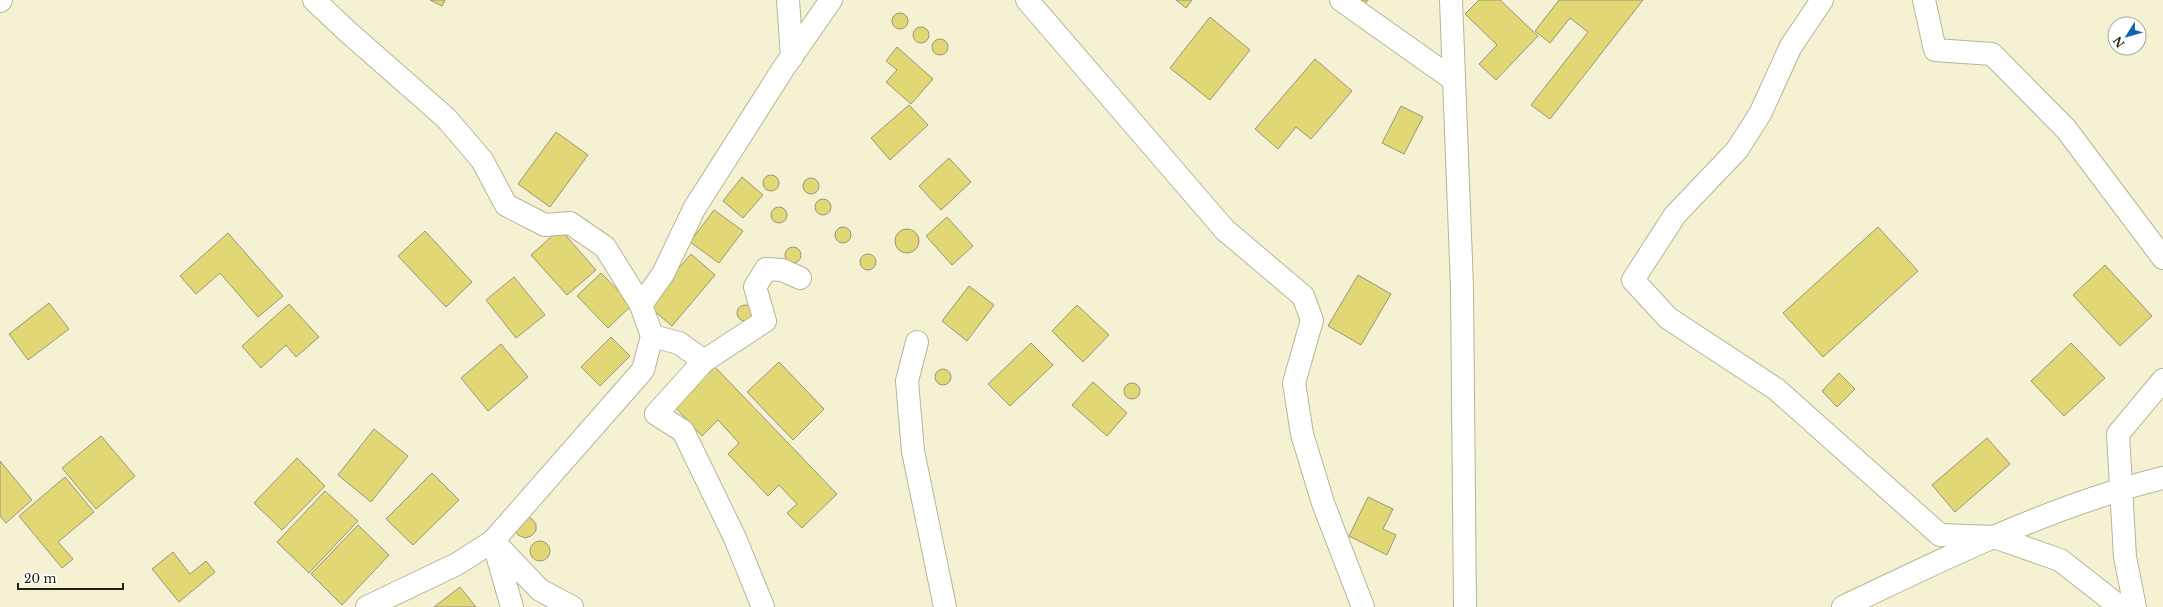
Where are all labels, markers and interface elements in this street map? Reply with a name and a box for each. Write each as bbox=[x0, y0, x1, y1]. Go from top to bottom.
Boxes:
north arrow bbox=[2107, 16, 2147, 56]
text: N bbox=[2110, 33, 2128, 50]
scale bar bbox=[18, 565, 123, 591]
text: 20 m bbox=[24, 571, 56, 586]

